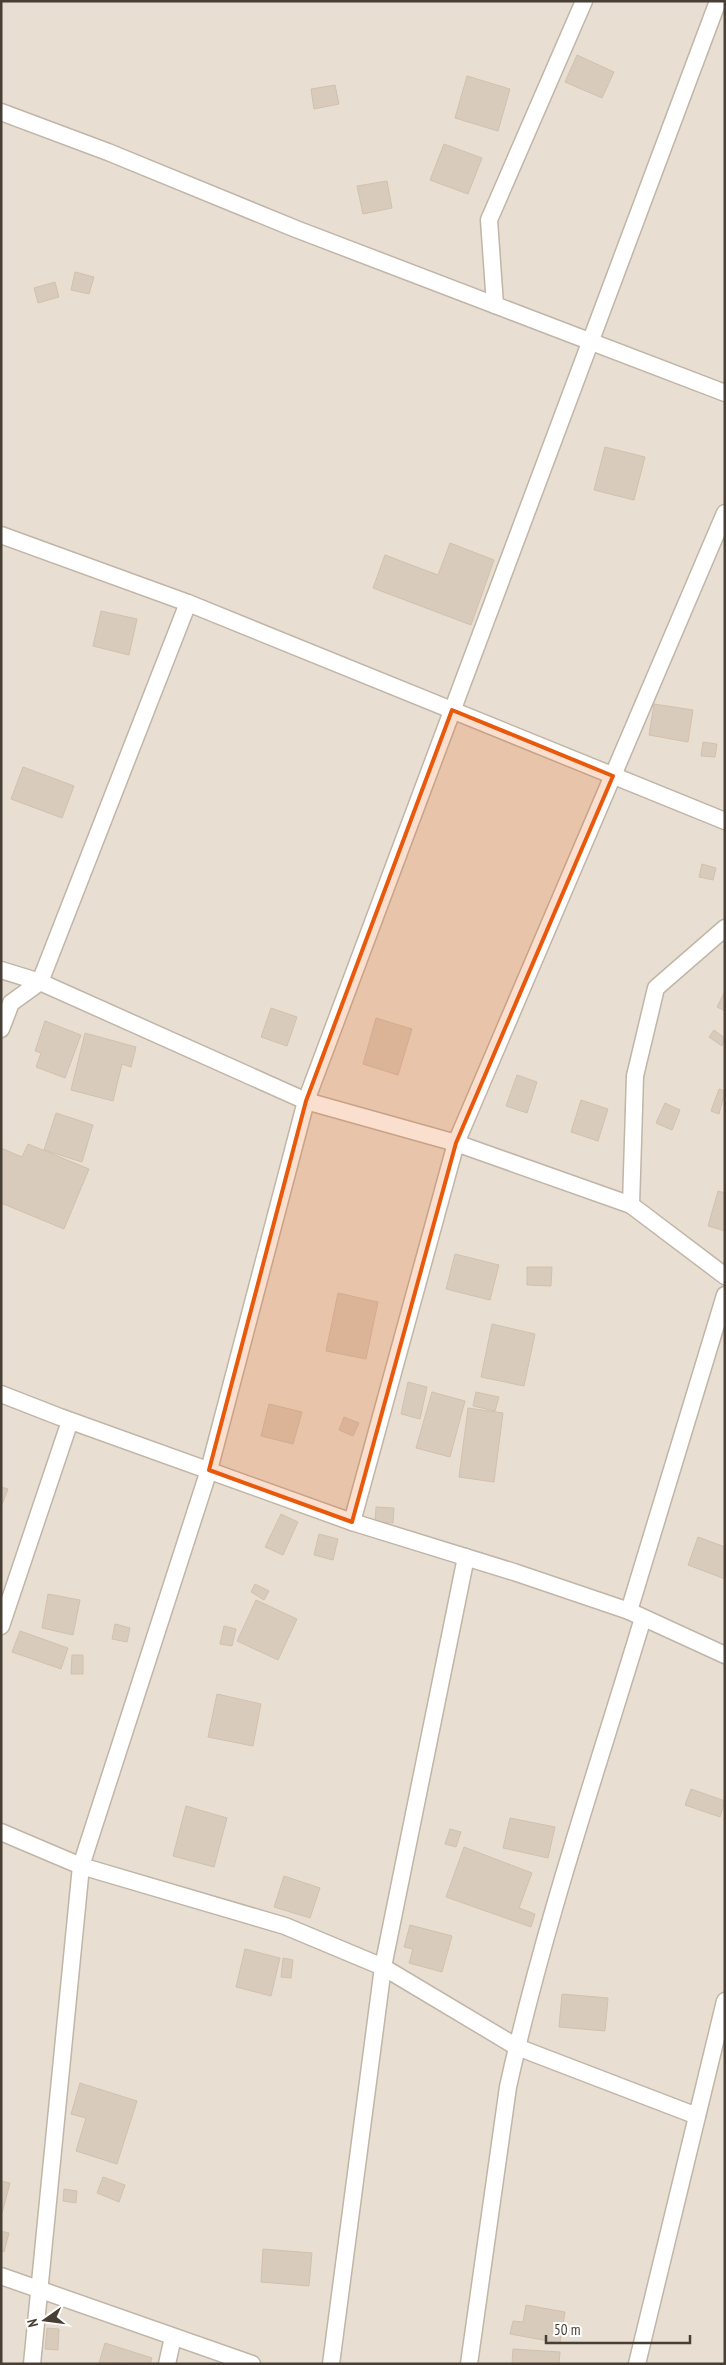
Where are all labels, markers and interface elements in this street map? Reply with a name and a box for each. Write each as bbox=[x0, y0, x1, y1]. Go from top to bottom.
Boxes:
north arrow bbox=[20, 2295, 70, 2345]
scale bar bbox=[546, 2312, 690, 2344]
text: N bbox=[23, 2317, 42, 2329]
text: 50 m bbox=[554, 2320, 580, 2339]

